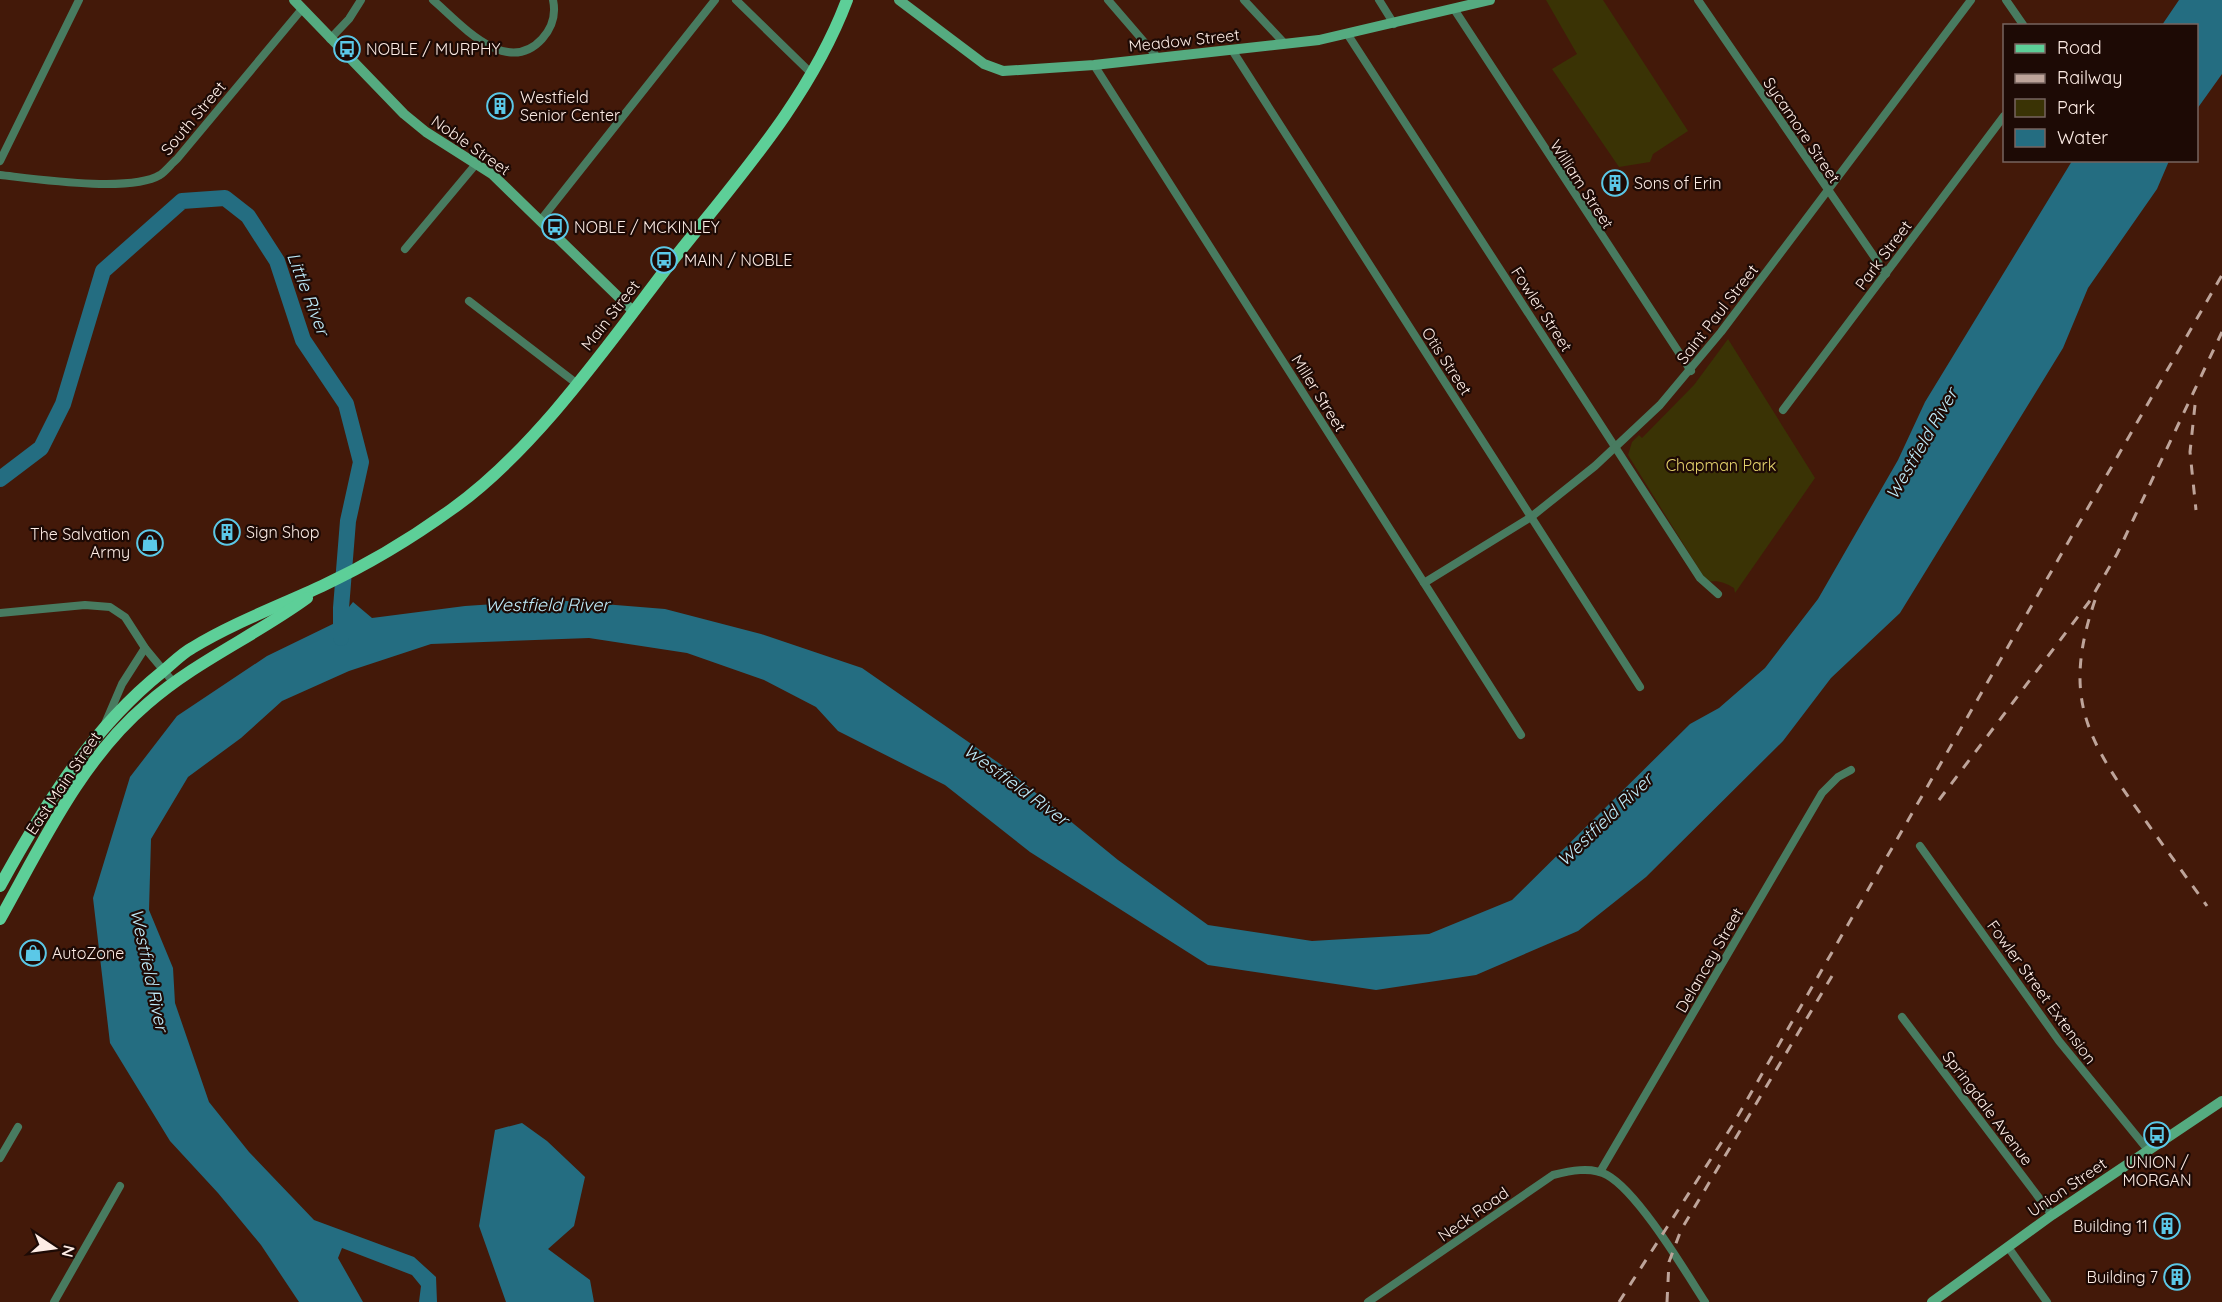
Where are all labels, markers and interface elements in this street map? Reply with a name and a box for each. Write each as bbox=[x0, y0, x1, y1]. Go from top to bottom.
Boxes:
street label: Meadow Street bbox=[1127, 24, 1241, 56]
legend bbox=[2003, 24, 2198, 162]
bus stop icon: NOBLE / MURPHY bbox=[332, 34, 362, 64]
text: Road bbox=[2057, 36, 2102, 59]
place label: NOBLE / MURPHY bbox=[366, 39, 500, 59]
text: Railway bbox=[2057, 66, 2123, 89]
street label: Sycamore Street bbox=[1759, 73, 1845, 187]
street label: South Street bbox=[156, 77, 230, 159]
place label: Westfield Senior Center bbox=[520, 87, 620, 125]
building icon: Westfield Senior Center bbox=[485, 91, 515, 121]
text: Park bbox=[2057, 96, 2095, 119]
street label: Noble Street bbox=[428, 111, 514, 179]
text: Water bbox=[2057, 126, 2108, 149]
street label: William Street bbox=[1546, 136, 1618, 232]
building icon: Sons of Erin bbox=[1600, 168, 1630, 198]
place label: Sons of Erin bbox=[1634, 173, 1722, 193]
bus stop icon: NOBLE / MCKINLEY bbox=[540, 212, 570, 242]
street label: Park Street bbox=[1850, 216, 1916, 294]
place label: NOBLE / MCKINLEY bbox=[574, 217, 720, 237]
bus stop icon: MAIN / NOBLE bbox=[649, 245, 679, 275]
water label: Little River bbox=[282, 249, 336, 341]
place label: MAIN / NOBLE bbox=[684, 250, 792, 270]
street label: Saint Paul Street bbox=[1672, 260, 1762, 368]
street label: Fowler Street bbox=[1507, 263, 1577, 355]
street label: Main Street bbox=[576, 276, 644, 354]
street label: Otis Street bbox=[1418, 323, 1476, 399]
street label: Miller Street bbox=[1287, 351, 1351, 435]
water label: Westfield River bbox=[1880, 382, 1964, 503]
park label: Chapman Park bbox=[1666, 455, 1776, 475]
building icon: Sign Shop bbox=[212, 517, 242, 547]
place label: Sign Shop bbox=[246, 522, 319, 542]
place label: The Salvation Army bbox=[30, 524, 130, 562]
shop icon: The Salvation Army bbox=[135, 528, 165, 558]
water label: Westfield River bbox=[485, 593, 611, 616]
street label: East Main Street bbox=[21, 728, 105, 838]
water label: Westfield River bbox=[959, 739, 1075, 832]
water label: Westfield River bbox=[1552, 767, 1659, 871]
street label: Delancey Street bbox=[1671, 904, 1747, 1016]
water label: Westfield River bbox=[125, 907, 174, 1035]
street label: Fowler Street Extension bbox=[1983, 916, 2101, 1068]
shop icon: AutoZone bbox=[18, 938, 48, 968]
place label: AutoZone bbox=[52, 943, 124, 963]
street label: Springdale Avenue bbox=[1938, 1047, 2038, 1169]
bus stop icon: UNION / MORGAN bbox=[2142, 1120, 2172, 1150]
place label: UNION / MORGAN bbox=[2122, 1152, 2192, 1190]
street label: Union Street bbox=[2024, 1153, 2110, 1221]
street label: Neck Road bbox=[1434, 1182, 1512, 1246]
building icon: Building 11 bbox=[2152, 1211, 2182, 1241]
place label: Building 11 bbox=[2073, 1216, 2148, 1236]
north arrow bbox=[24, 1218, 84, 1278]
text: N bbox=[58, 1243, 80, 1259]
building icon: Building 7 bbox=[2162, 1262, 2192, 1292]
place label: Building 7 bbox=[2087, 1267, 2158, 1287]

